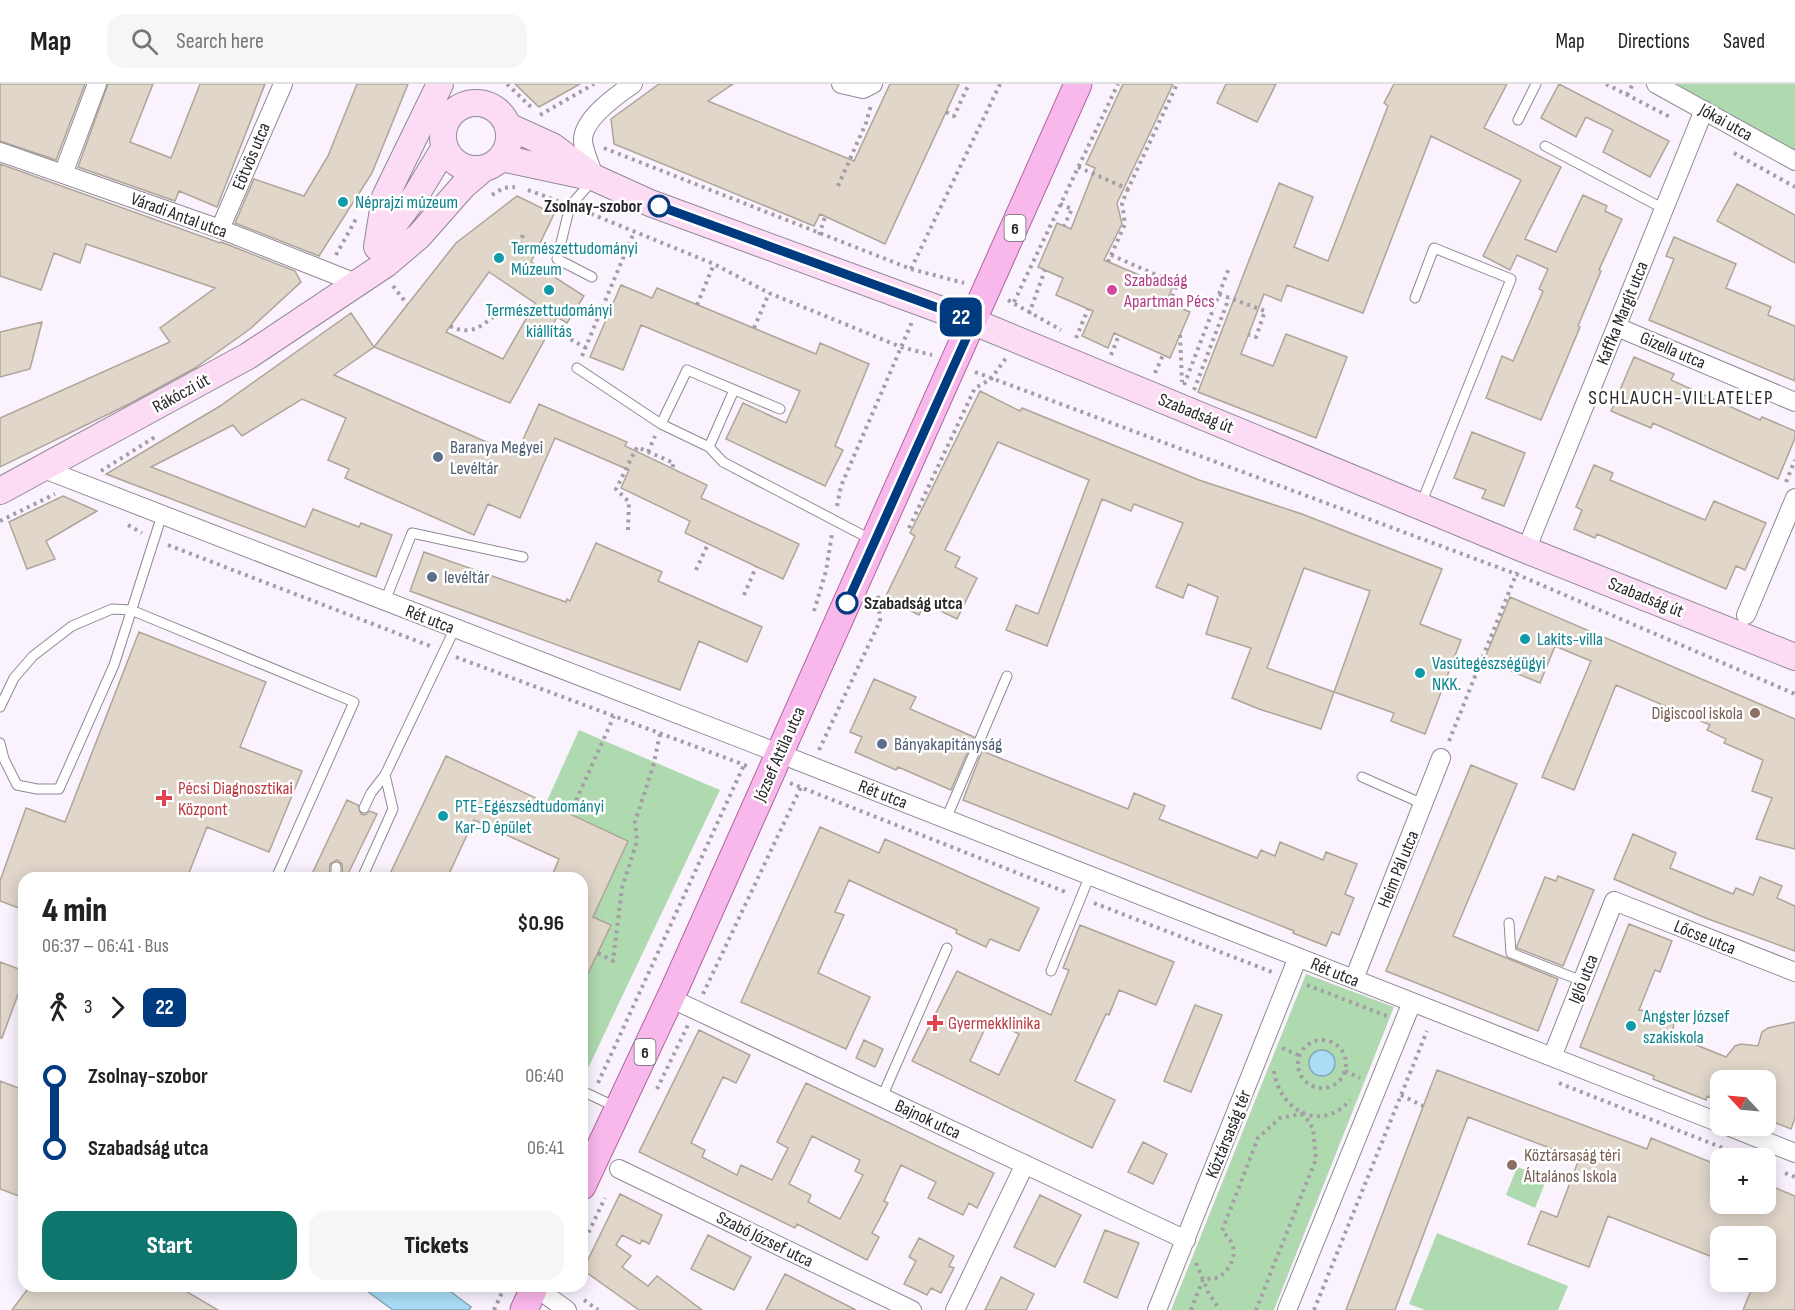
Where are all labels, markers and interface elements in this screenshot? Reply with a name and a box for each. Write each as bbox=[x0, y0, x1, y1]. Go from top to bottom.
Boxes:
search box bbox=[107, 14, 527, 68]
text: Map bbox=[30, 25, 71, 58]
icon: search bbox=[128, 25, 161, 58]
text: Search here bbox=[176, 28, 264, 55]
text: Map bbox=[1555, 29, 1585, 54]
text: Directions bbox=[1618, 29, 1690, 54]
text: Saved bbox=[1723, 29, 1765, 54]
street label: Jókai utca bbox=[1694, 99, 1756, 146]
street label: Eötvös utca bbox=[228, 119, 275, 193]
street label: Váradi Antal utca bbox=[128, 188, 230, 243]
place label: Néprajzi múzeum bbox=[355, 192, 458, 213]
marker: Néprajzi múzeum bbox=[336, 195, 350, 209]
marker: Zsolnay-szobor bbox=[648, 195, 670, 217]
place label: Zsolnay-szobor bbox=[544, 196, 642, 217]
road number: 6 bbox=[1004, 215, 1026, 241]
place label: Természettudományi Múzeum bbox=[511, 238, 638, 280]
marker: Természettudományi Múzeum bbox=[492, 251, 506, 265]
street label: Kaffka Margit utca bbox=[1592, 258, 1653, 368]
place label: Szabadság Apartman Pécs bbox=[1123, 270, 1215, 312]
marker: Természettudományi kiállítás bbox=[542, 283, 556, 297]
marker: Szabadság Apartman Pécs bbox=[1105, 283, 1119, 297]
line badge: 22 bbox=[934, 298, 988, 336]
place label: Természettudományi kiállítás bbox=[486, 300, 612, 342]
text: 22 bbox=[952, 305, 970, 330]
street label: Gizella utca bbox=[1637, 327, 1709, 374]
street label: Rákóczi út bbox=[149, 369, 214, 418]
district label: SCHLAUCH-VILLATELEP bbox=[1588, 386, 1774, 410]
street label: Szabadság út bbox=[1155, 389, 1237, 438]
place label: Baranya Megyei Levéltár bbox=[450, 437, 543, 479]
marker: Baranya Megyei Levéltár bbox=[431, 450, 445, 464]
place label: levéltár bbox=[444, 567, 489, 588]
marker: levéltár bbox=[425, 570, 439, 584]
street label: Szabadság út bbox=[1605, 573, 1687, 622]
marker: Szabadság utca bbox=[836, 592, 858, 614]
place label: Szabadság utca bbox=[864, 593, 963, 614]
street label: Rét utca bbox=[403, 601, 457, 638]
place label: Lakits-villa bbox=[1537, 629, 1603, 650]
marker: Lakits-villa bbox=[1518, 632, 1532, 646]
place label: Vasútegészségügyi NKK. bbox=[1432, 653, 1546, 695]
marker: Vasútegészségügyi NKK. bbox=[1413, 666, 1427, 680]
place label: Digiscool iskola bbox=[1651, 703, 1743, 724]
street label: József Attila utca bbox=[749, 704, 810, 806]
marker: Digiscool iskola bbox=[1748, 706, 1762, 720]
place label: Bányakapitányság bbox=[894, 734, 1002, 755]
marker: Bányakapitányság bbox=[875, 737, 889, 751]
street label: Rét utca bbox=[856, 776, 910, 813]
place label: Pécsi Diagnosztikai Központ bbox=[178, 778, 293, 820]
marker: Pécsi Diagnosztikai Központ bbox=[155, 789, 173, 807]
place label: PTE-Egészsédtudományi Kar-D épület bbox=[455, 796, 604, 838]
marker: PTE-Egészsédtudományi Kar-D épület bbox=[436, 809, 450, 823]
street label: Heim Pál utca bbox=[1373, 827, 1423, 911]
text: 4 min bbox=[42, 891, 107, 931]
text: $0.96 bbox=[517, 910, 564, 937]
street label: Lőcse utca bbox=[1671, 916, 1739, 959]
text: 06:37 – 06:41 · Bus bbox=[42, 934, 169, 958]
street label: Igló utca bbox=[1564, 951, 1603, 1007]
street label: Rét utca bbox=[1308, 953, 1362, 992]
icon: walk bbox=[42, 991, 75, 1024]
icon: forward bbox=[101, 991, 134, 1024]
text: 3 bbox=[84, 995, 92, 1019]
text: 22 bbox=[155, 995, 174, 1020]
place label: Angster József szakiskola bbox=[1642, 1006, 1730, 1048]
place label: Gyermekklinika bbox=[948, 1013, 1040, 1034]
marker: Gyermekklinika bbox=[926, 1014, 944, 1032]
marker: Angster József szakiskola bbox=[1624, 1019, 1638, 1033]
road number: 6 bbox=[634, 1039, 656, 1065]
text: Zsolnay-szobor bbox=[88, 1063, 208, 1090]
text: 06:40 bbox=[525, 1064, 564, 1088]
north arrow bbox=[1710, 1070, 1776, 1136]
map controls bbox=[1710, 1070, 1776, 1292]
street label: Köztársaság tér bbox=[1201, 1087, 1256, 1181]
street label: Bajnok utca bbox=[892, 1095, 964, 1144]
text: Szabadság utca bbox=[88, 1135, 208, 1162]
text: 06:41 bbox=[527, 1136, 564, 1160]
place label: Köztársaság téri Általános Iskola bbox=[1523, 1145, 1621, 1187]
button: + bbox=[1710, 1148, 1776, 1214]
marker: Köztársaság téri Általános Iskola bbox=[1505, 1158, 1519, 1172]
street label: Szabó József utca bbox=[713, 1207, 817, 1272]
button: Start bbox=[42, 1211, 297, 1280]
button: Tickets bbox=[309, 1211, 564, 1280]
button: − bbox=[1710, 1226, 1776, 1292]

